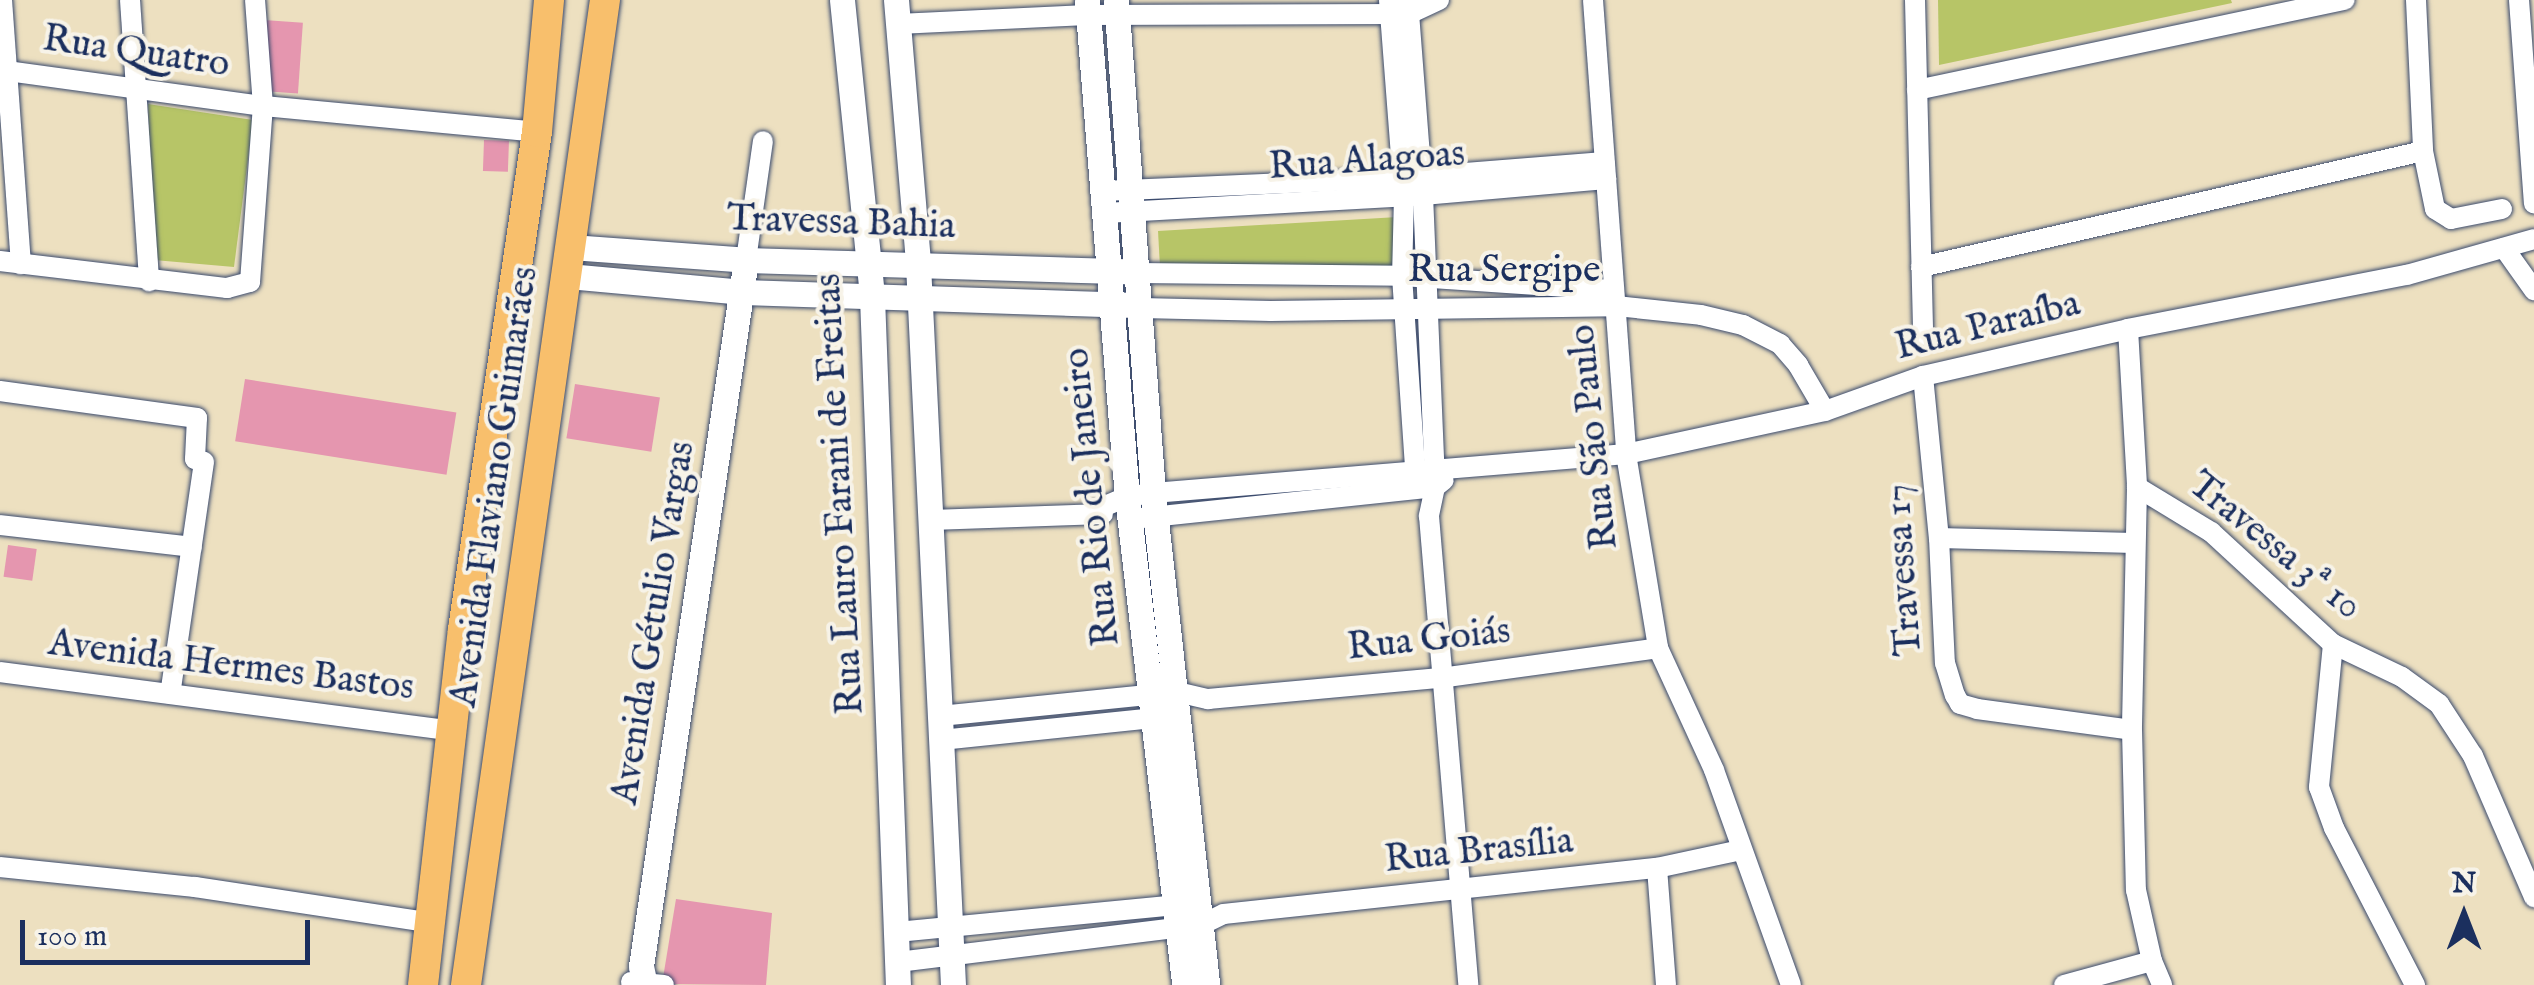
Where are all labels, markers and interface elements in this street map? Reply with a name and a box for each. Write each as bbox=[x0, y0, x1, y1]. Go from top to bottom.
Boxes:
street label: Rua Quatro bbox=[40, 17, 232, 89]
street label: Rua Alagoas bbox=[1267, 132, 1467, 192]
street label: Travessa Bahia bbox=[726, 197, 956, 251]
street label: Rua Sergipe bbox=[1408, 249, 1600, 295]
street label: Avenida Flaviano Guimarães bbox=[443, 264, 549, 710]
street label: Rua Lauro Farani de Freitas bbox=[807, 272, 875, 716]
street label: Rua Paraíba bbox=[1891, 282, 2085, 372]
street label: Rua São Paulo bbox=[1560, 322, 1630, 552]
street label: Rua Rio de Janeiro bbox=[1055, 346, 1131, 648]
street label: Avenida Gétulio Vargas bbox=[604, 438, 706, 808]
street label: Travessa 3ª 10 bbox=[2178, 463, 2370, 631]
street label: Travessa 17 bbox=[1876, 483, 1934, 657]
street label: Rua Goiás bbox=[1345, 610, 1513, 672]
street label: Avenida Hermes Bastos bbox=[46, 622, 416, 712]
street label: Rua Brasília bbox=[1383, 819, 1575, 885]
north arrow bbox=[2414, 865, 2514, 965]
text: N bbox=[2452, 867, 2476, 902]
scale bar bbox=[25, 900, 315, 962]
text: 100 m bbox=[37, 918, 107, 956]

